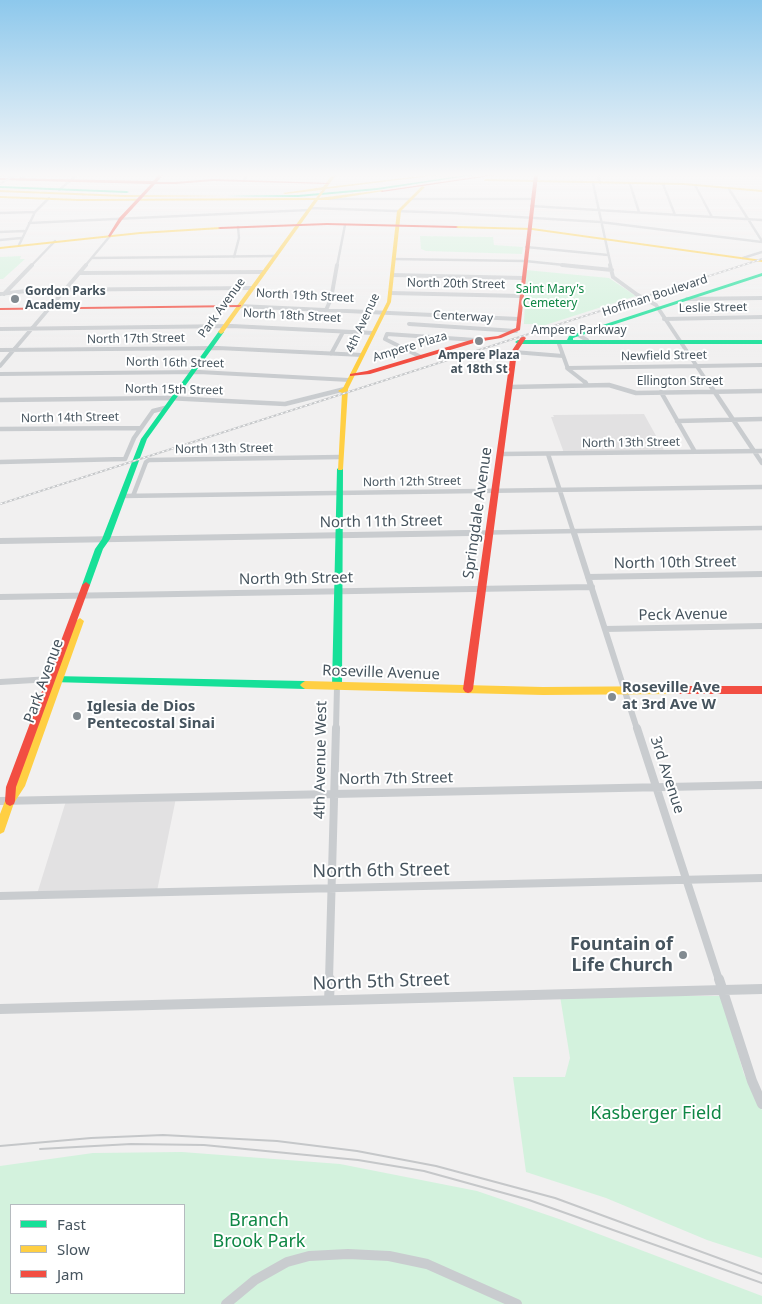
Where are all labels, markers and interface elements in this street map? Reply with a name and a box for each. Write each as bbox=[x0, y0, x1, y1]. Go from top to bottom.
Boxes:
street label: Hoffman Boulevard bbox=[601, 272, 709, 320]
street label: Park Avenue bbox=[195, 275, 249, 341]
street label: North 20th Street bbox=[407, 276, 505, 292]
park label: Saint Mary's Cemetery bbox=[516, 283, 584, 311]
place label: Gordon Parks Academy bbox=[25, 285, 106, 313]
street label: North 19th Street bbox=[256, 286, 354, 306]
street label: 4th Avenue bbox=[343, 291, 383, 355]
marker: Gordon Parks Academy bbox=[9, 293, 21, 305]
street label: Leslie Street bbox=[679, 300, 747, 316]
street label: North 18th Street bbox=[243, 306, 341, 326]
street label: Centerway bbox=[433, 308, 493, 326]
street label: Ampere Parkway bbox=[531, 324, 627, 338]
street label: Ampere Plaza bbox=[371, 329, 449, 365]
street label: North 17th Street bbox=[87, 331, 185, 347]
marker: Ampere Plaza at 18th St bbox=[473, 335, 485, 347]
street label: Newfield Street bbox=[621, 348, 707, 364]
place label: Ampere Plaza at 18th St bbox=[438, 349, 520, 377]
street label: North 16th Street bbox=[126, 355, 224, 371]
street label: Ellington Street bbox=[637, 375, 723, 389]
street label: North 15th Street bbox=[125, 382, 223, 398]
street label: North 14th Street bbox=[21, 410, 119, 426]
street label: North 13th Street bbox=[582, 435, 680, 451]
street label: North 13th Street bbox=[175, 441, 273, 457]
street label: Springdale Avenue bbox=[460, 446, 496, 580]
street label: North 12th Street bbox=[363, 474, 461, 490]
street label: North 11th Street bbox=[319, 512, 443, 532]
street label: North 10th Street bbox=[613, 553, 737, 573]
street label: North 9th Street bbox=[239, 569, 353, 589]
street label: Peck Avenue bbox=[638, 605, 728, 625]
street label: Park Avenue bbox=[20, 636, 68, 726]
street label: Roseville Avenue bbox=[322, 662, 440, 684]
place label: Roseville Ave at 3rd Ave W bbox=[622, 679, 720, 714]
marker: Roseville Ave at 3rd Ave W bbox=[606, 691, 618, 703]
place label: Iglesia de Dios Pentecostal Sinai bbox=[87, 698, 215, 733]
street label: 4th Avenue West bbox=[311, 701, 331, 819]
marker: Iglesia de Dios Pentecostal Sinai bbox=[71, 710, 83, 722]
street label: 3rd Avenue bbox=[646, 734, 688, 816]
street label: North 7th Street bbox=[339, 769, 453, 789]
street label: North 6th Street bbox=[312, 859, 450, 883]
place label: Fountain of Life Church bbox=[570, 934, 673, 976]
marker: Fountain of Life Church bbox=[677, 949, 689, 961]
street label: North 5th Street bbox=[312, 969, 450, 995]
park label: Kasberger Field bbox=[590, 1103, 722, 1125]
legend bbox=[10, 1204, 185, 1294]
park label: Branch Brook Park bbox=[213, 1210, 305, 1252]
text: Fast bbox=[57, 1214, 86, 1234]
text: Slow bbox=[57, 1239, 90, 1259]
text: Jam bbox=[57, 1264, 84, 1284]

